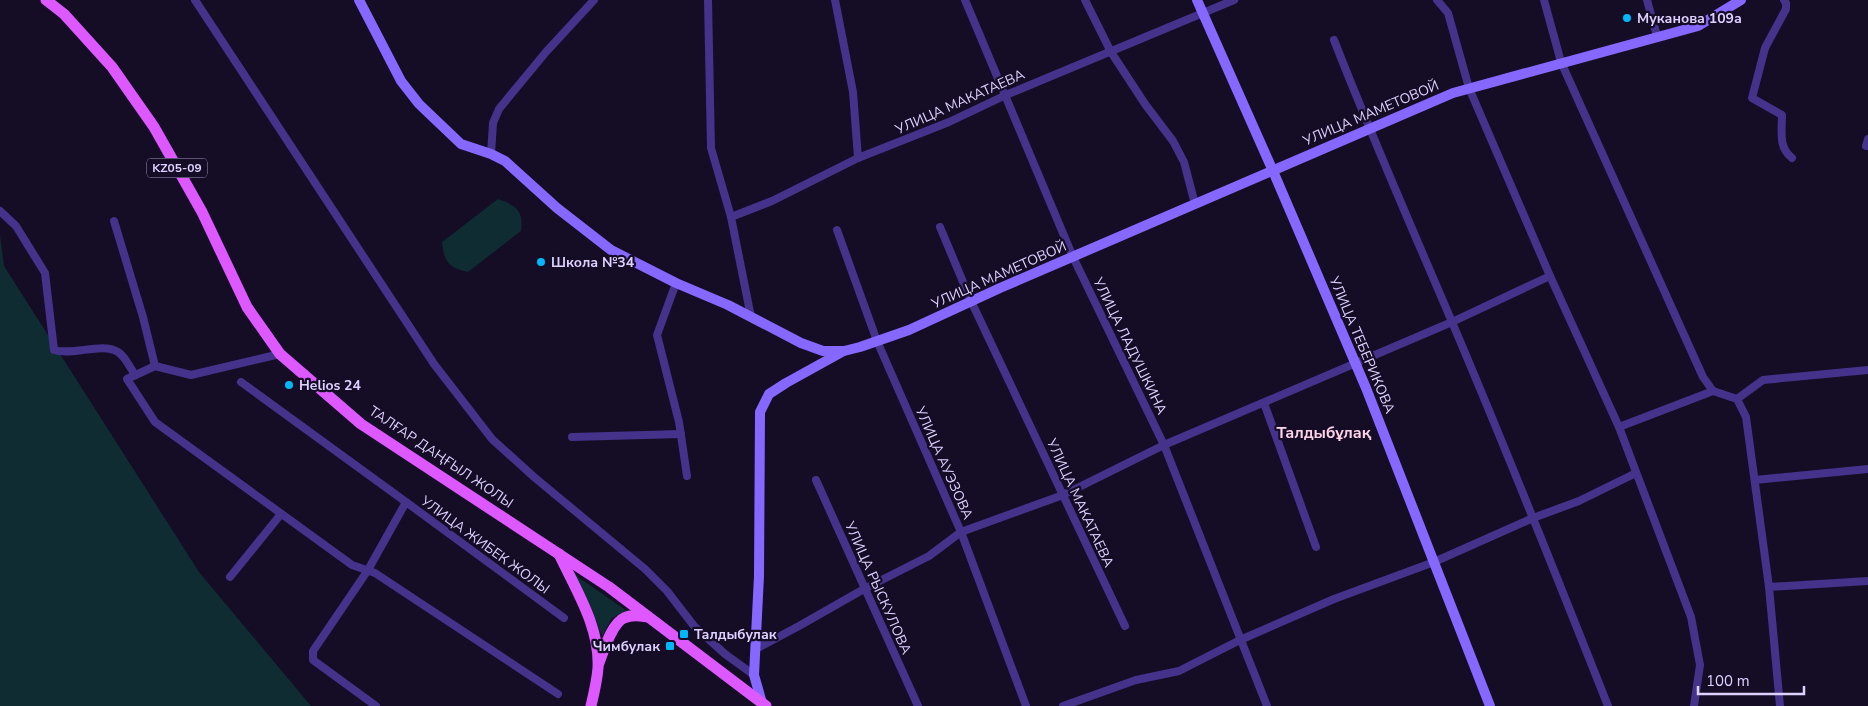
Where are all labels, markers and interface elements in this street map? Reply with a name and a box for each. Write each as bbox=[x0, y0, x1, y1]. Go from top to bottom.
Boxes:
place label: Муканова 109а bbox=[1637, 9, 1742, 28]
marker: Муканова 109а bbox=[1621, 12, 1633, 24]
street label: УЛИЦА МАКАТАЕВА bbox=[891, 65, 1028, 140]
street label: УЛИЦА МАМЕТОВОЙ bbox=[1299, 76, 1442, 151]
road number: KZ05-09 bbox=[147, 158, 207, 178]
street label: УЛИЦА МАМЕТОВОЙ bbox=[928, 237, 1070, 314]
place label: Школа №34 bbox=[551, 253, 635, 272]
marker: Школа №34 bbox=[535, 256, 547, 268]
street label: УЛИЦА ТЕБЕРИКОВА bbox=[1324, 273, 1399, 416]
street label: УЛИЦА ЛАДУШКИНА bbox=[1088, 274, 1171, 418]
place label: Helios 24 bbox=[299, 376, 362, 395]
marker: Helios 24 bbox=[283, 379, 295, 391]
street label: ТАЛҒАР ДАҢҒЫЛ ЖОЛЫ bbox=[365, 402, 517, 512]
street label: УЛИЦА АУЭЗОВА bbox=[910, 403, 977, 522]
district label: Талдыбұлақ bbox=[1277, 422, 1372, 444]
street label: УЛИЦА МАКАТАЕВА bbox=[1041, 435, 1118, 570]
street label: УЛИЦА ЖИБЕК ЖОЛЫ bbox=[416, 491, 553, 598]
street label: УЛИЦА РЫСКУЛОВА bbox=[840, 518, 916, 657]
place label: Талдыбулак bbox=[694, 625, 777, 644]
marker: Талдыбулак bbox=[678, 628, 690, 640]
place label: Чимбулак bbox=[593, 637, 660, 656]
marker: Чимбулак bbox=[664, 640, 676, 652]
scale bar bbox=[1698, 664, 1804, 696]
text: 100 m bbox=[1706, 671, 1750, 691]

